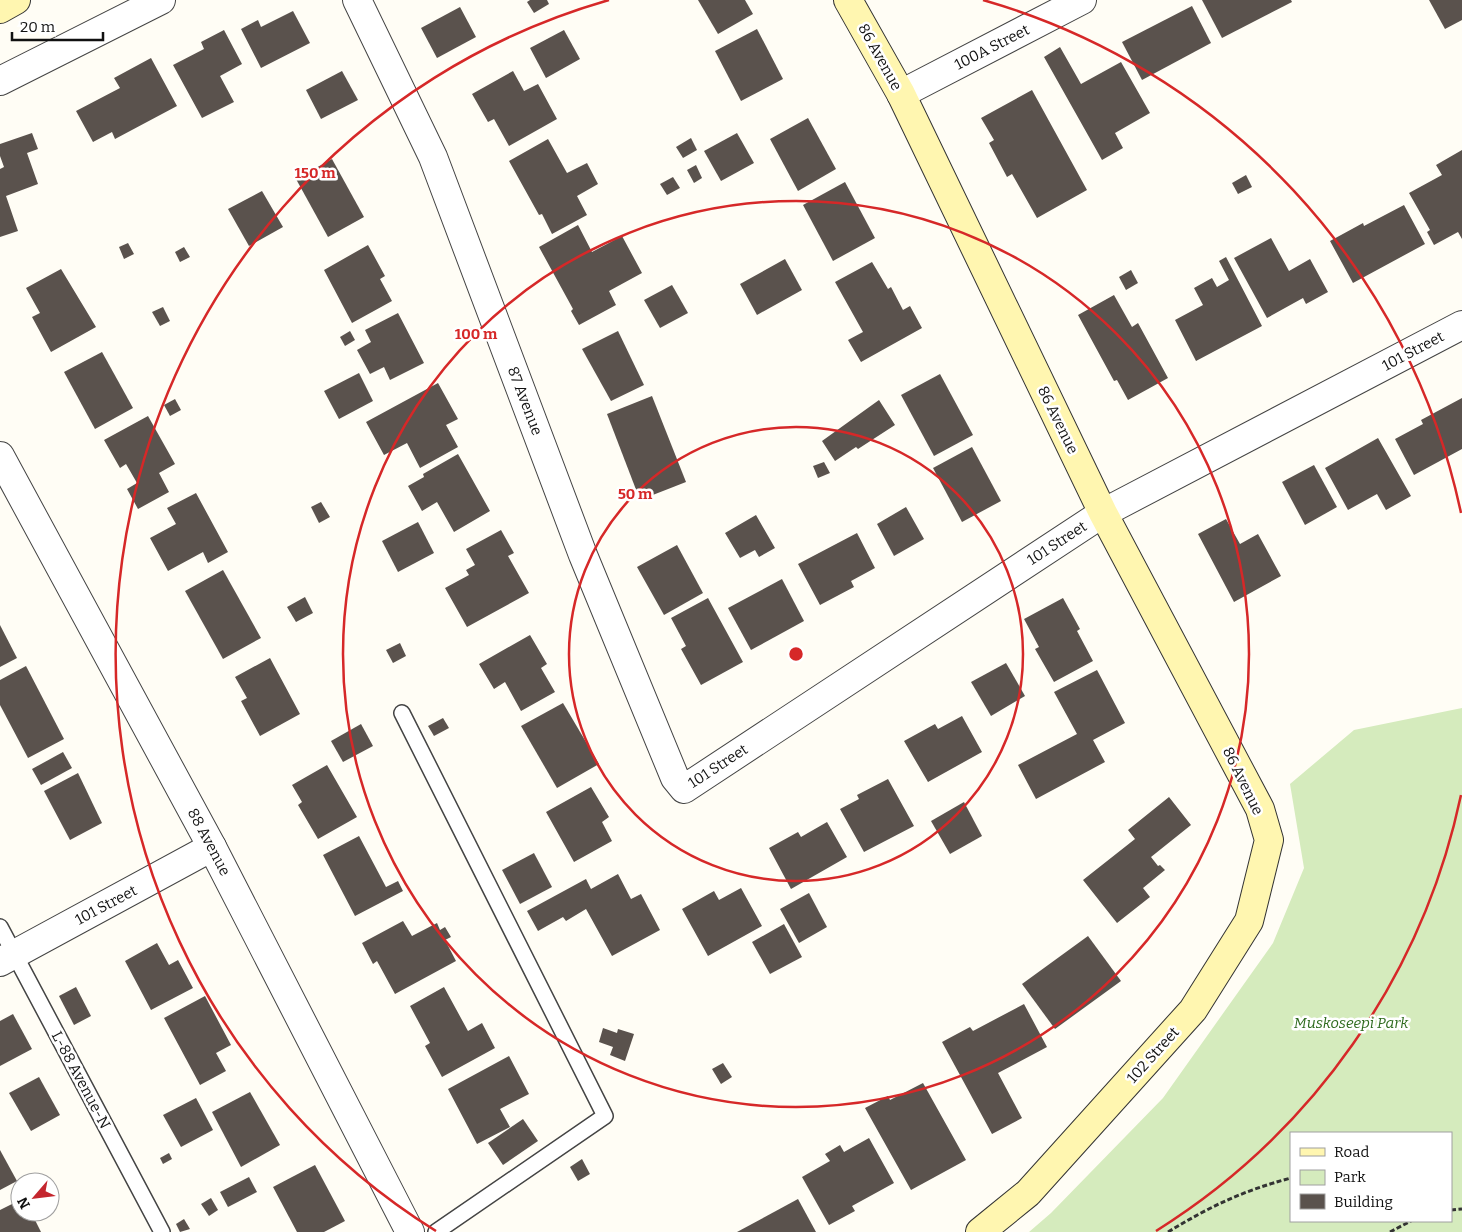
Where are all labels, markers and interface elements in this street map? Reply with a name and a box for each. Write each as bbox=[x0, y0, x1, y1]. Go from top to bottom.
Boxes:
scale bar bbox=[12, 10, 104, 42]
text: 20 m bbox=[20, 18, 56, 36]
street label: 86 Avenue bbox=[854, 20, 906, 94]
street label: 100A Street bbox=[952, 20, 1033, 73]
text: 150 m bbox=[294, 164, 336, 182]
text: 100 m bbox=[455, 325, 498, 343]
street label: 101 Street bbox=[1379, 327, 1447, 375]
street label: 87 Avenue bbox=[504, 364, 546, 438]
street label: 86 Avenue bbox=[1034, 383, 1082, 457]
text: 50 m bbox=[618, 485, 653, 503]
street label: 101 Street bbox=[1024, 517, 1091, 569]
centre of rings bbox=[787, 645, 805, 663]
street label: 101 Street bbox=[685, 740, 752, 792]
street label: 86 Avenue bbox=[1219, 744, 1267, 818]
street label: 88 Avenue bbox=[184, 805, 234, 879]
street label: 101 Street bbox=[72, 881, 140, 929]
park label: Muskoseepi Park bbox=[1294, 1014, 1409, 1032]
street label: 102 Street bbox=[1123, 1023, 1183, 1087]
street label: L-88 Avenue-N bbox=[48, 1028, 114, 1132]
legend bbox=[1290, 1132, 1452, 1222]
text: Road bbox=[1334, 1143, 1369, 1161]
text: Park bbox=[1334, 1168, 1366, 1186]
north arrow bbox=[10, 1172, 60, 1222]
text: Building bbox=[1334, 1193, 1393, 1211]
text: N bbox=[14, 1194, 34, 1212]

